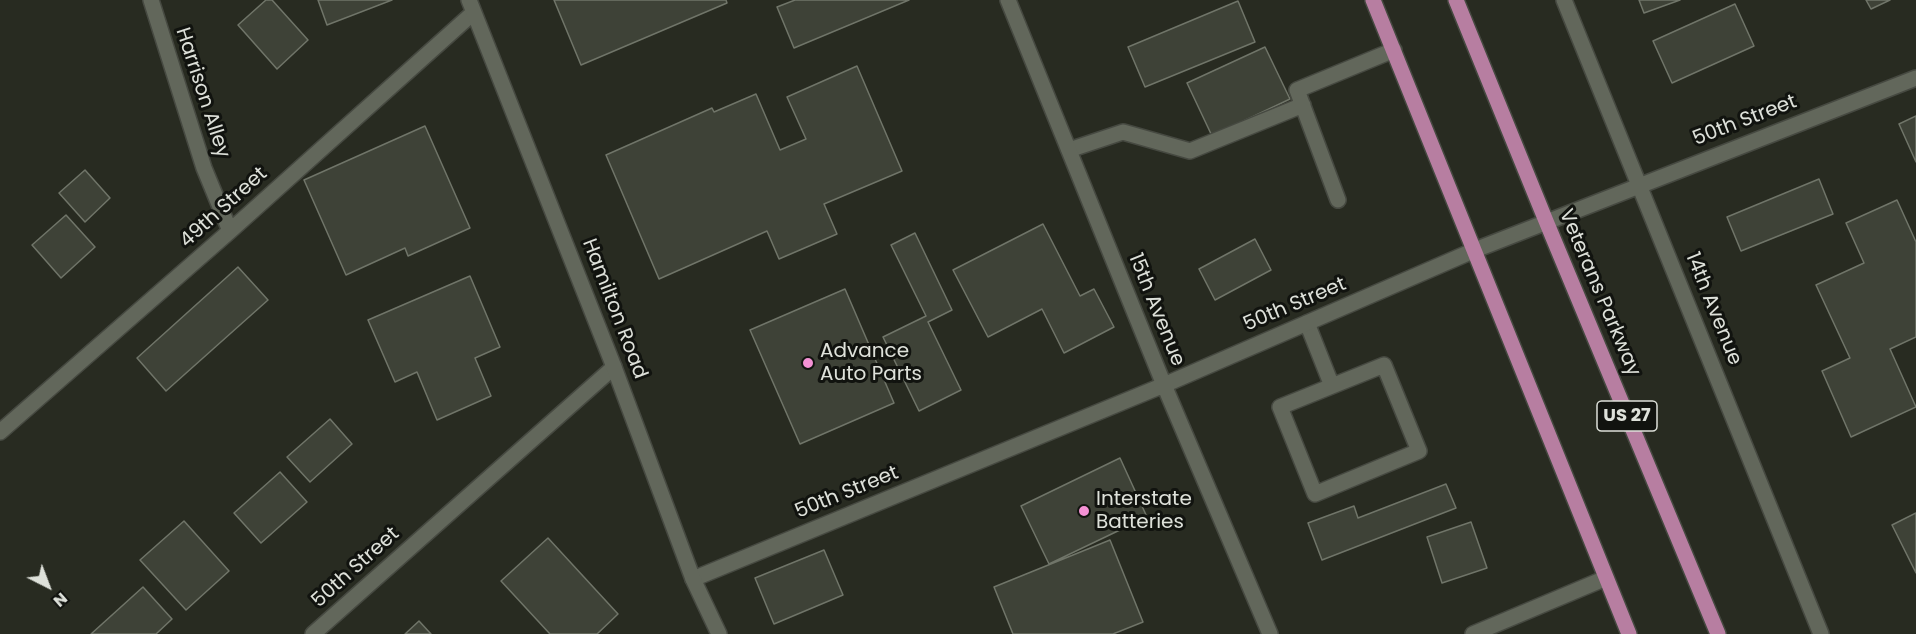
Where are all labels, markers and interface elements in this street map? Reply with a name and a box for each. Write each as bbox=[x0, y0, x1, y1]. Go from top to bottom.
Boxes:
street label: Harrison Alley bbox=[170, 25, 234, 161]
street label: 50th Street bbox=[1690, 90, 1800, 152]
street label: 49th Street bbox=[175, 163, 273, 253]
street label: Veterans Parkway bbox=[1553, 206, 1645, 380]
street label: Hamilton Road bbox=[576, 236, 652, 382]
street label: 14th Avenue bbox=[1679, 249, 1747, 369]
street label: 15th Avenue bbox=[1122, 250, 1190, 370]
street label: 50th Street bbox=[1240, 273, 1350, 337]
place label: Advance Auto Parts bbox=[820, 340, 922, 387]
marker: Advance Auto Parts bbox=[801, 356, 815, 370]
road number: US 27 bbox=[1597, 401, 1657, 431]
street label: 50th Street bbox=[792, 461, 902, 525]
place label: Interstate Batteries bbox=[1096, 488, 1192, 535]
marker: Interstate Batteries bbox=[1077, 504, 1091, 518]
street label: 50th Street bbox=[307, 523, 405, 613]
north arrow bbox=[18, 556, 78, 616]
text: N bbox=[48, 587, 73, 612]

